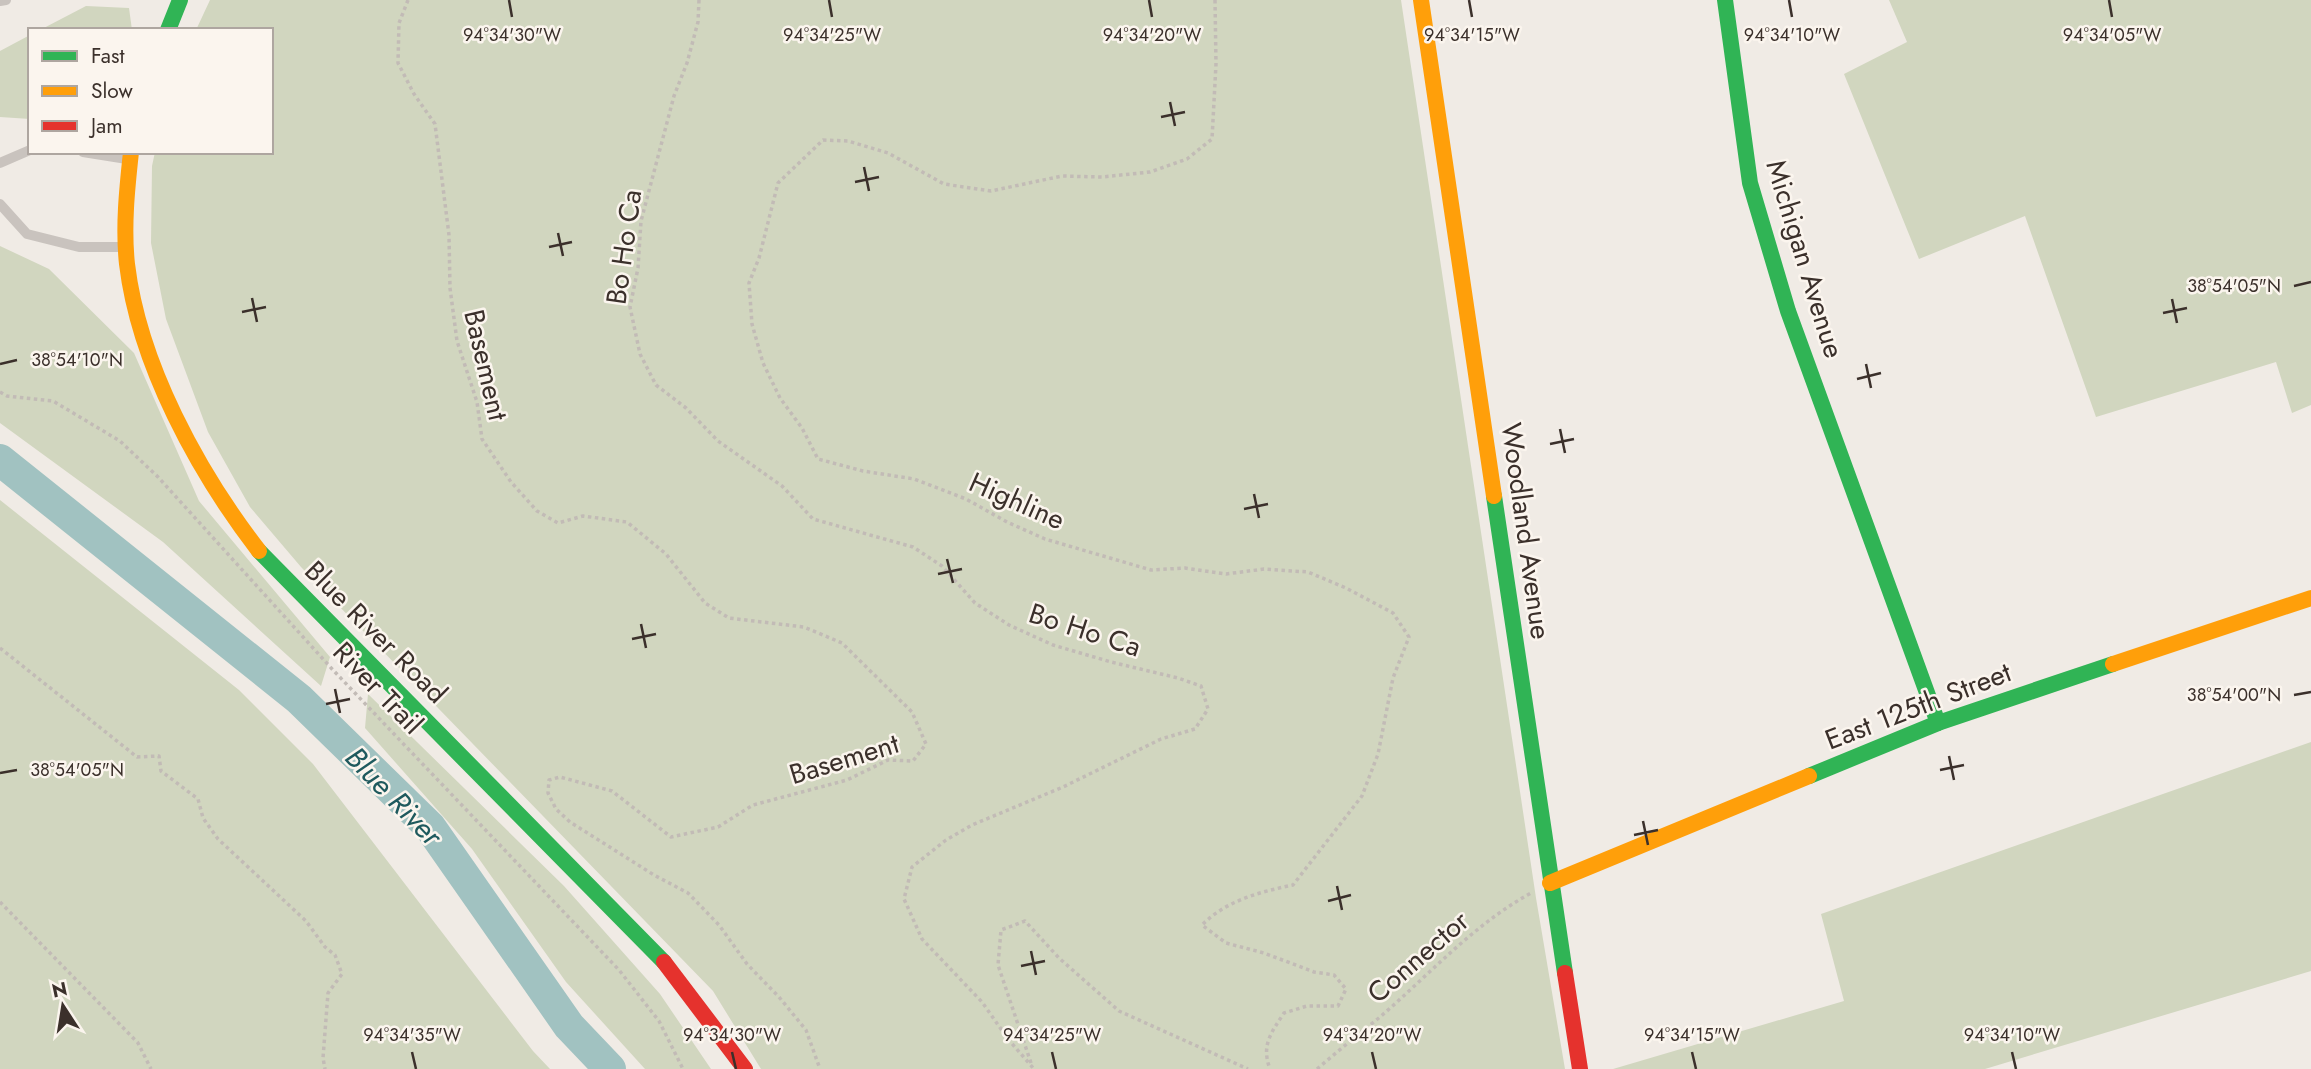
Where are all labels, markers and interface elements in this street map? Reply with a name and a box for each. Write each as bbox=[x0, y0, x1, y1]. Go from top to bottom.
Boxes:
text: 94°34'30"W bbox=[463, 22, 561, 48]
text: 94°34'25"W bbox=[783, 22, 881, 48]
text: 94°34'20"W bbox=[1103, 22, 1201, 48]
text: 94°34'15"W bbox=[1424, 22, 1520, 48]
text: 94°34'10"W bbox=[1744, 22, 1840, 48]
text: 94°34'05"W bbox=[2063, 22, 2161, 48]
legend bbox=[28, 28, 273, 154]
text: Fast bbox=[91, 41, 124, 71]
text: Slow bbox=[91, 76, 133, 106]
text: Jam bbox=[88, 111, 123, 141]
street label: Michigan Avenue bbox=[1755, 155, 1855, 363]
street label: Bo Ho Ca bbox=[596, 187, 652, 307]
text: 38°54'05"N bbox=[2187, 273, 2281, 299]
street label: Basement bbox=[453, 306, 519, 425]
text: 38°54'10"N bbox=[31, 347, 123, 373]
street label: Woodland Avenue bbox=[1491, 420, 1561, 642]
street label: Highline bbox=[963, 462, 1071, 540]
street label: Blue River Road bbox=[295, 551, 457, 713]
street label: Bo Ho Ca bbox=[1024, 593, 1146, 667]
street label: River Trail bbox=[323, 632, 433, 744]
street label: East 125th Street bbox=[1819, 652, 2017, 760]
text: 38°54'00"N bbox=[2187, 682, 2281, 708]
street label: Basement bbox=[784, 723, 904, 795]
water label: Blue River bbox=[336, 737, 454, 857]
text: 38°54'05"N bbox=[30, 757, 124, 783]
street label: Connector bbox=[1358, 901, 1478, 1013]
north arrow bbox=[28, 971, 98, 1041]
text: N bbox=[49, 975, 70, 1005]
text: 94°34'35"W bbox=[363, 1022, 461, 1048]
text: 94°34'30"W bbox=[683, 1022, 781, 1048]
text: 94°34'25"W bbox=[1003, 1022, 1101, 1048]
text: 94°34'20"W bbox=[1323, 1022, 1421, 1048]
text: 94°34'15"W bbox=[1644, 1022, 1740, 1048]
text: 94°34'10"W bbox=[1964, 1022, 2060, 1048]

